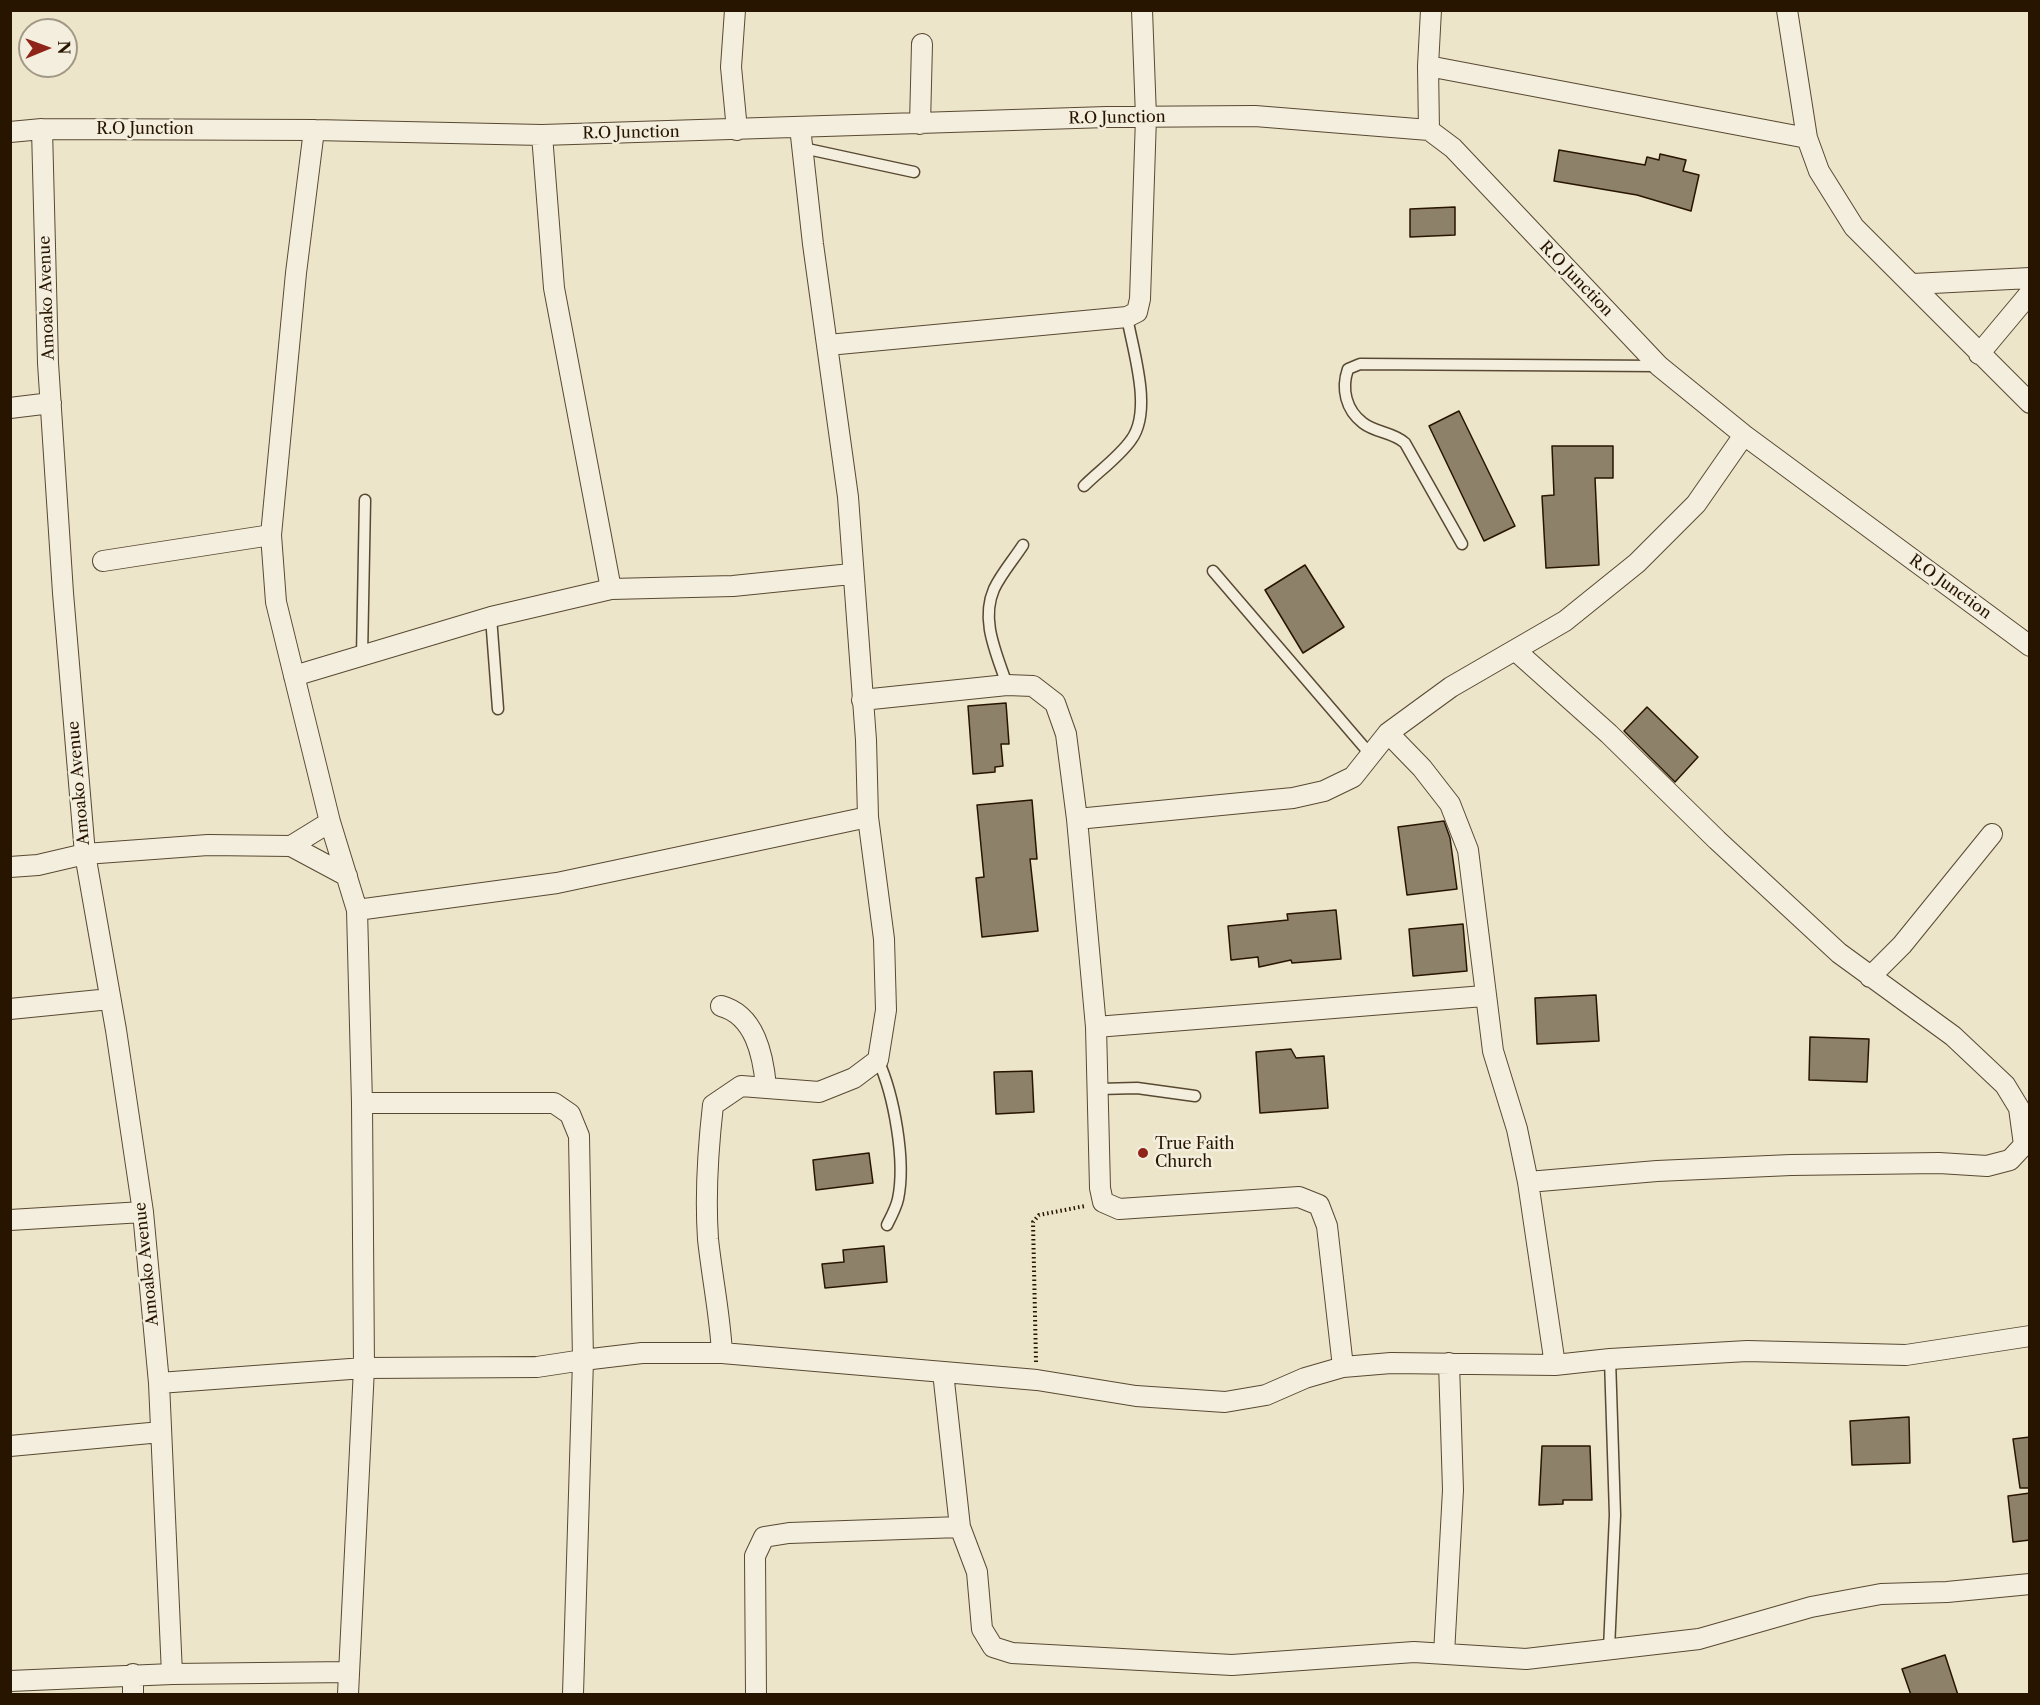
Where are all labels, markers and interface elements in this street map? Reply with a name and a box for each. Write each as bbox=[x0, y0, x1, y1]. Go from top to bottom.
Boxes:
north arrow bbox=[18, 18, 78, 78]
text: N bbox=[54, 41, 74, 55]
street label: R.O Junction bbox=[1068, 108, 1166, 128]
street label: R.O Junction bbox=[96, 119, 194, 139]
street label: R.O Junction bbox=[582, 123, 680, 143]
street label: Amoako Avenue bbox=[35, 235, 59, 361]
street label: R.O Junction bbox=[1535, 237, 1617, 321]
street label: R.O Junction bbox=[1905, 551, 1995, 623]
street label: Amoako Avenue bbox=[64, 720, 94, 846]
place label: True Faith Church bbox=[1155, 1134, 1235, 1172]
marker: True Faith Church bbox=[1136, 1146, 1150, 1160]
street label: Amoako Avenue bbox=[131, 1201, 163, 1327]

